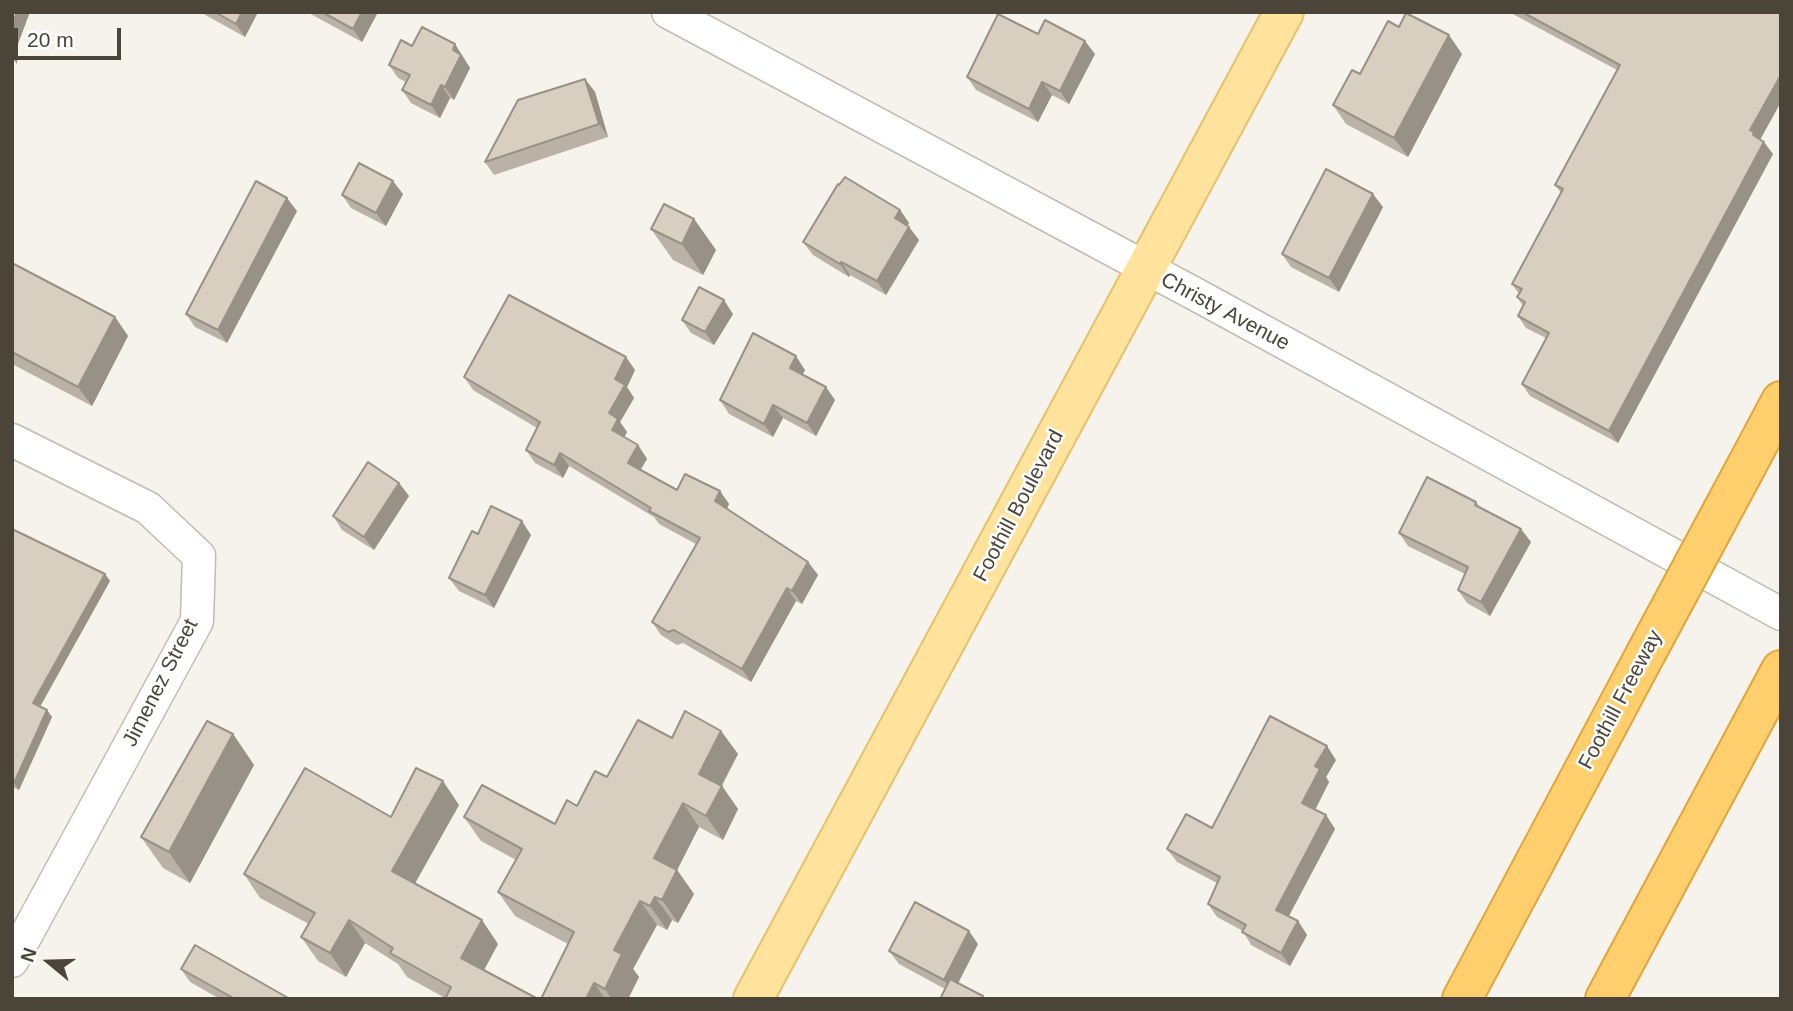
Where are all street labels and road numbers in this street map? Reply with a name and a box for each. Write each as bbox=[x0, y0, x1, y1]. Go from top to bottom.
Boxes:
street label: Christy Avenue bbox=[1156, 268, 1294, 356]
street label: Foothill Boulevard bbox=[968, 426, 1070, 586]
street label: Jimenez Street bbox=[118, 615, 204, 751]
street label: Foothill Freeway bbox=[1574, 626, 1668, 774]

